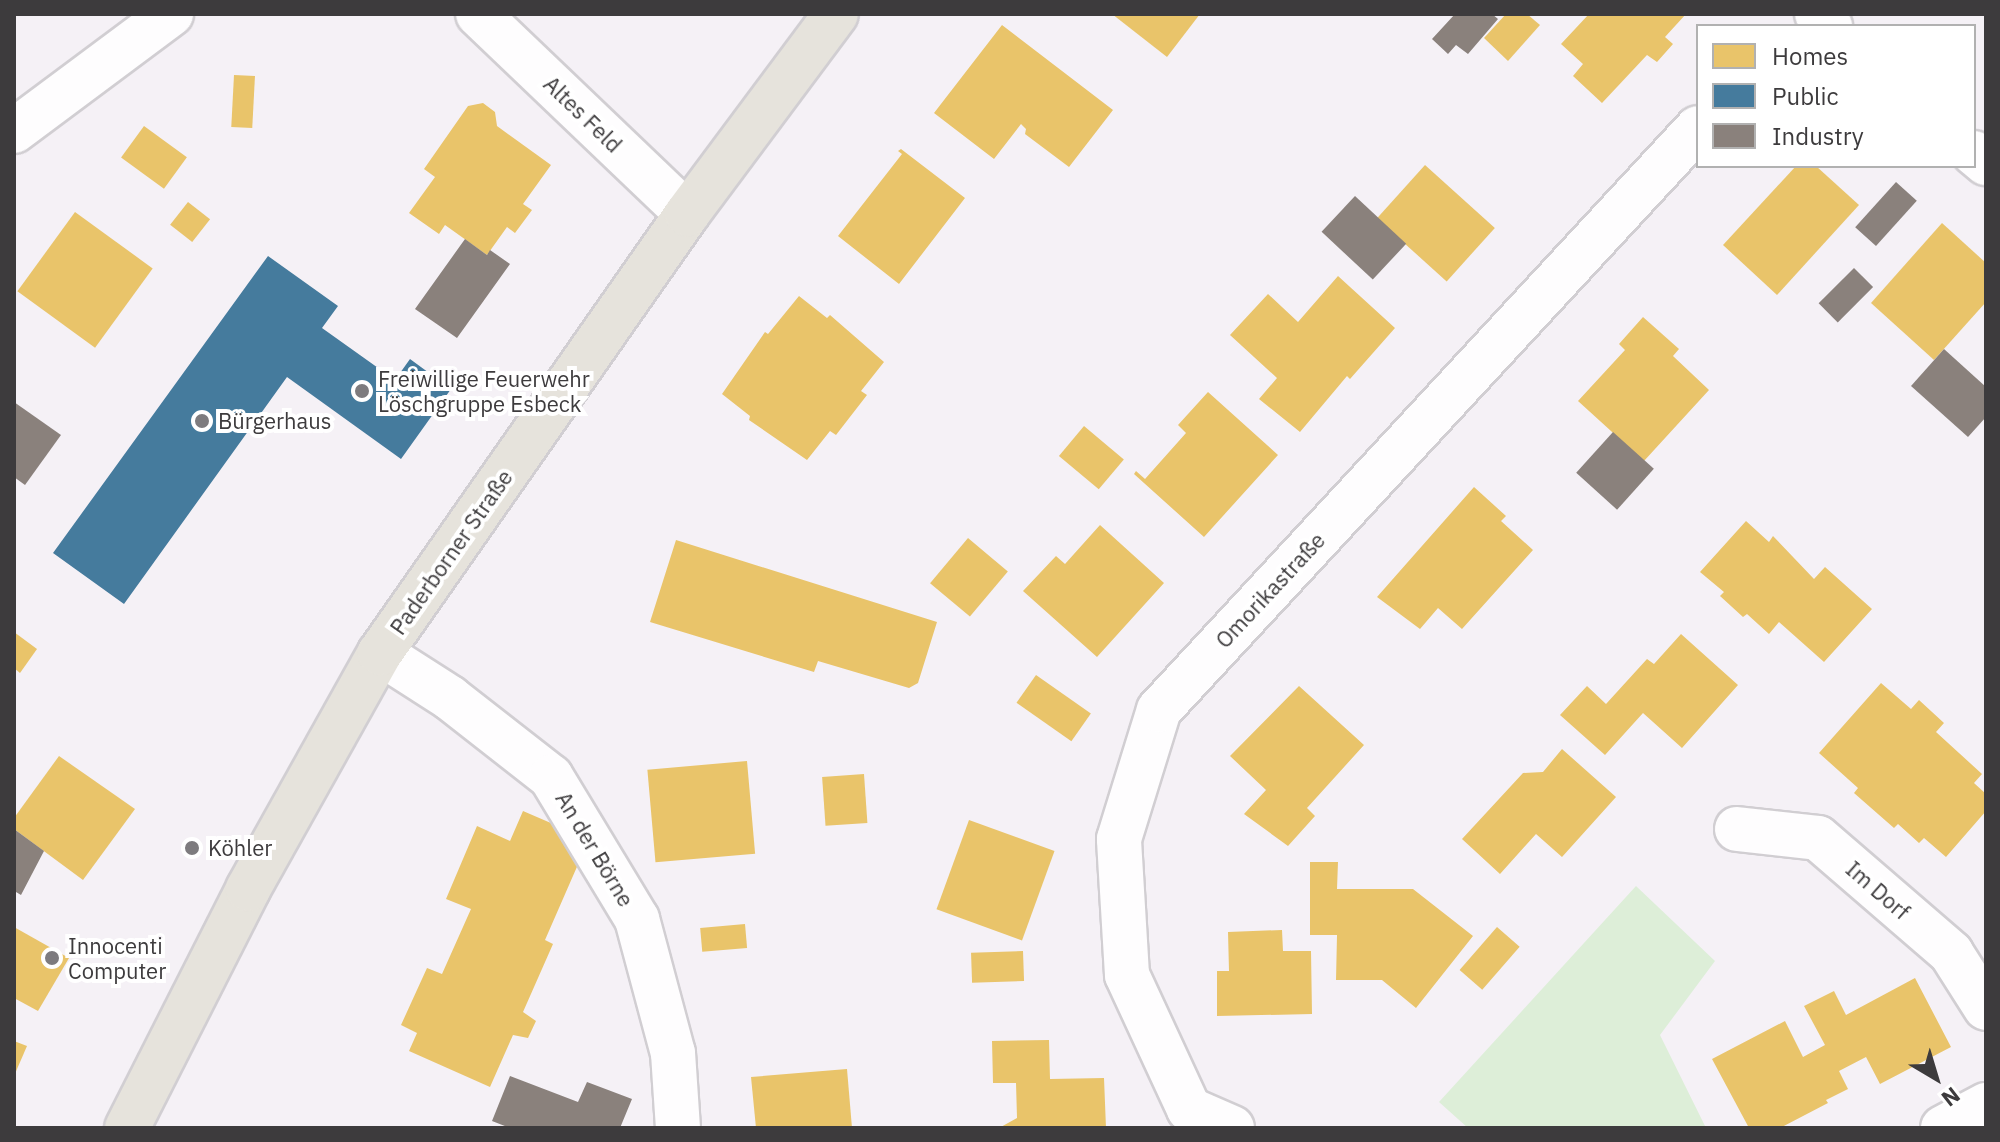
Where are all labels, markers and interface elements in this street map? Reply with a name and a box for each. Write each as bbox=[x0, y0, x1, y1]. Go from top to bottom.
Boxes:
legend bbox=[1696, 24, 1976, 168]
text: Homes bbox=[1772, 40, 1848, 72]
street label: Altes Feld bbox=[539, 70, 627, 158]
text: Public bbox=[1772, 80, 1839, 112]
text: Industry bbox=[1772, 120, 1864, 152]
place label: Freiwillige Feuerwehr Löschgruppe Esbeck bbox=[378, 365, 590, 416]
marker: Freiwillige Feuerwehr Löschgruppe Esbeck bbox=[353, 382, 371, 400]
place label: Bürgerhaus bbox=[218, 408, 332, 434]
marker: Bürgerhaus bbox=[193, 412, 211, 430]
street label: Paderborner Straße bbox=[384, 464, 518, 640]
street label: Omorikastraße bbox=[1210, 527, 1330, 653]
street label: An der Börne bbox=[550, 787, 640, 911]
place label: Köhler bbox=[208, 835, 272, 861]
marker: Köhler bbox=[183, 839, 201, 857]
street label: Im Dorf bbox=[1841, 855, 1915, 925]
place label: Innocenti Computer bbox=[68, 932, 166, 984]
marker: Innocenti Computer bbox=[43, 949, 61, 967]
north arrow bbox=[1896, 1038, 1976, 1118]
text: N bbox=[1936, 1081, 1966, 1114]

